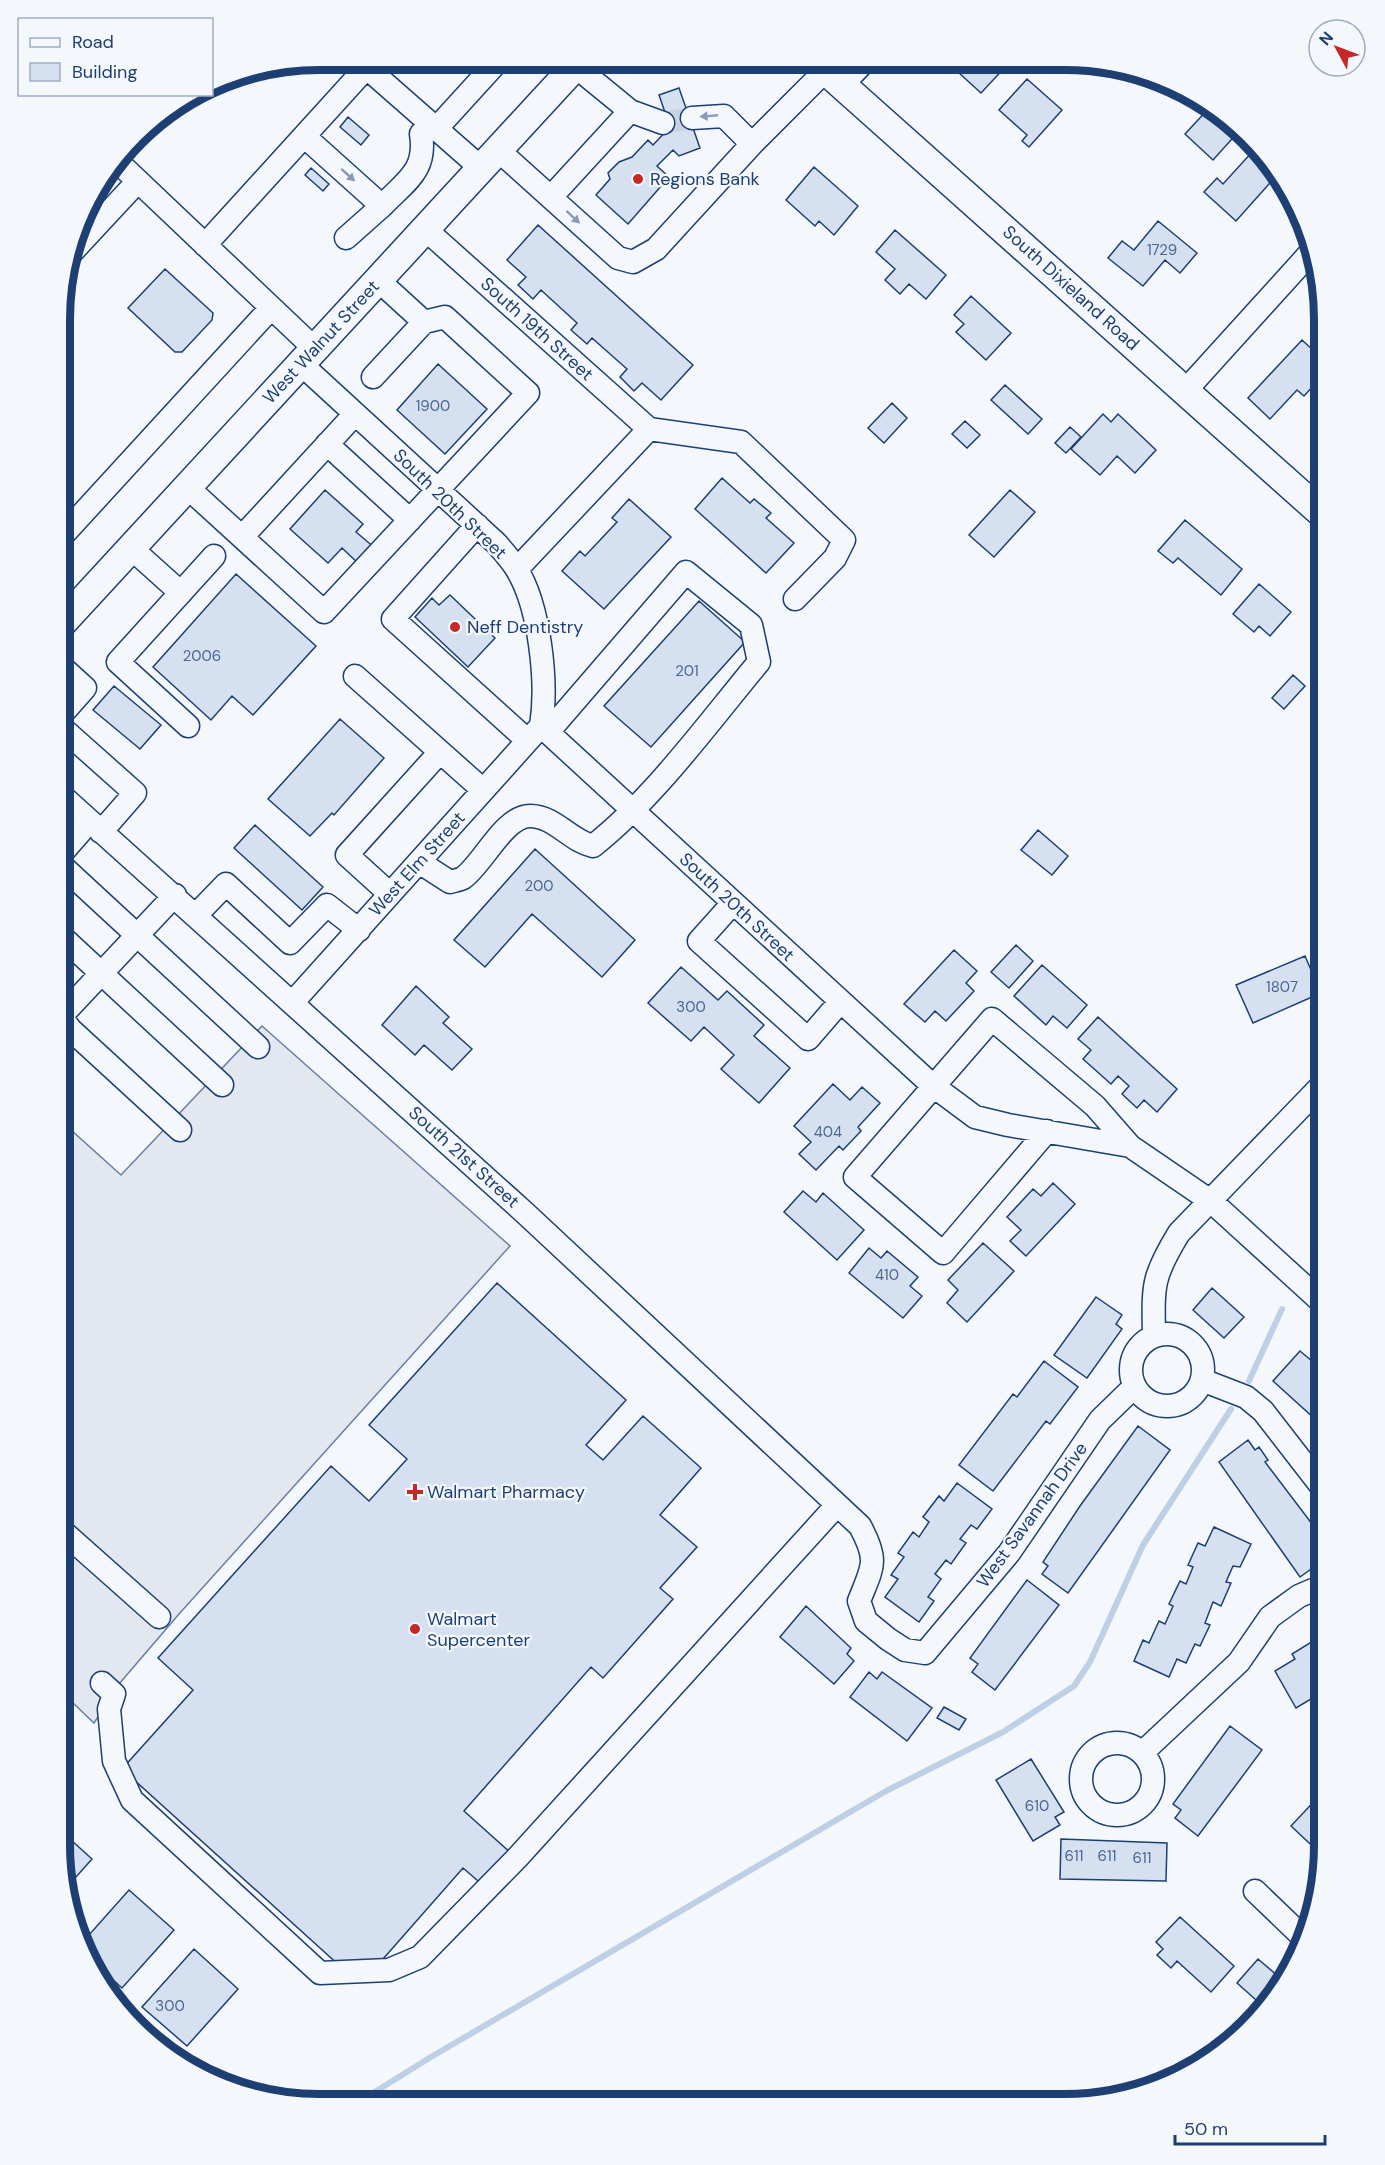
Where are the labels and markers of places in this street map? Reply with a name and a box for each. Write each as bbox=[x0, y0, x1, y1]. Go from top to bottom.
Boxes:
place label: Regions Bank bbox=[650, 167, 760, 191]
marker: Regions Bank bbox=[631, 172, 645, 186]
place label: Neff Dentistry bbox=[467, 615, 583, 639]
marker: Neff Dentistry bbox=[448, 620, 462, 634]
place label: Walmart Pharmacy bbox=[427, 1480, 585, 1504]
marker: Walmart Pharmacy bbox=[408, 1485, 422, 1499]
place label: Walmart Supercenter bbox=[427, 1607, 530, 1652]
marker: Walmart Supercenter bbox=[408, 1622, 422, 1636]

